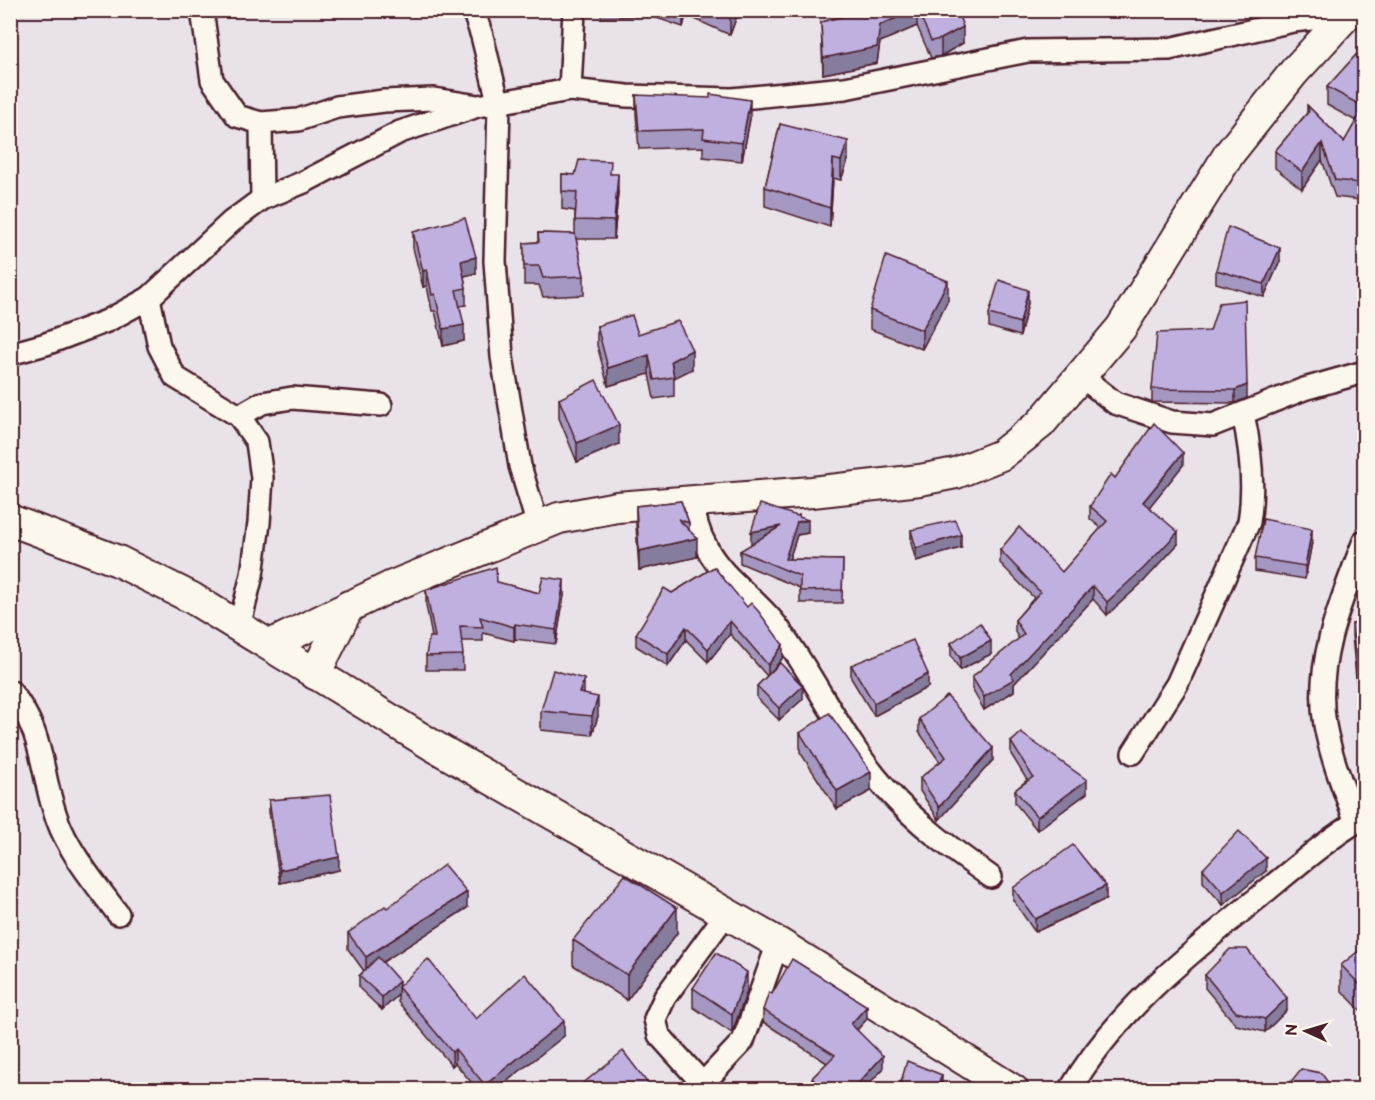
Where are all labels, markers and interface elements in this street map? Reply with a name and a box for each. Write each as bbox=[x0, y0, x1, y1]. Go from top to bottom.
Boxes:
north arrow bbox=[1276, 1001, 1336, 1061]
text: N bbox=[1283, 1023, 1302, 1037]

